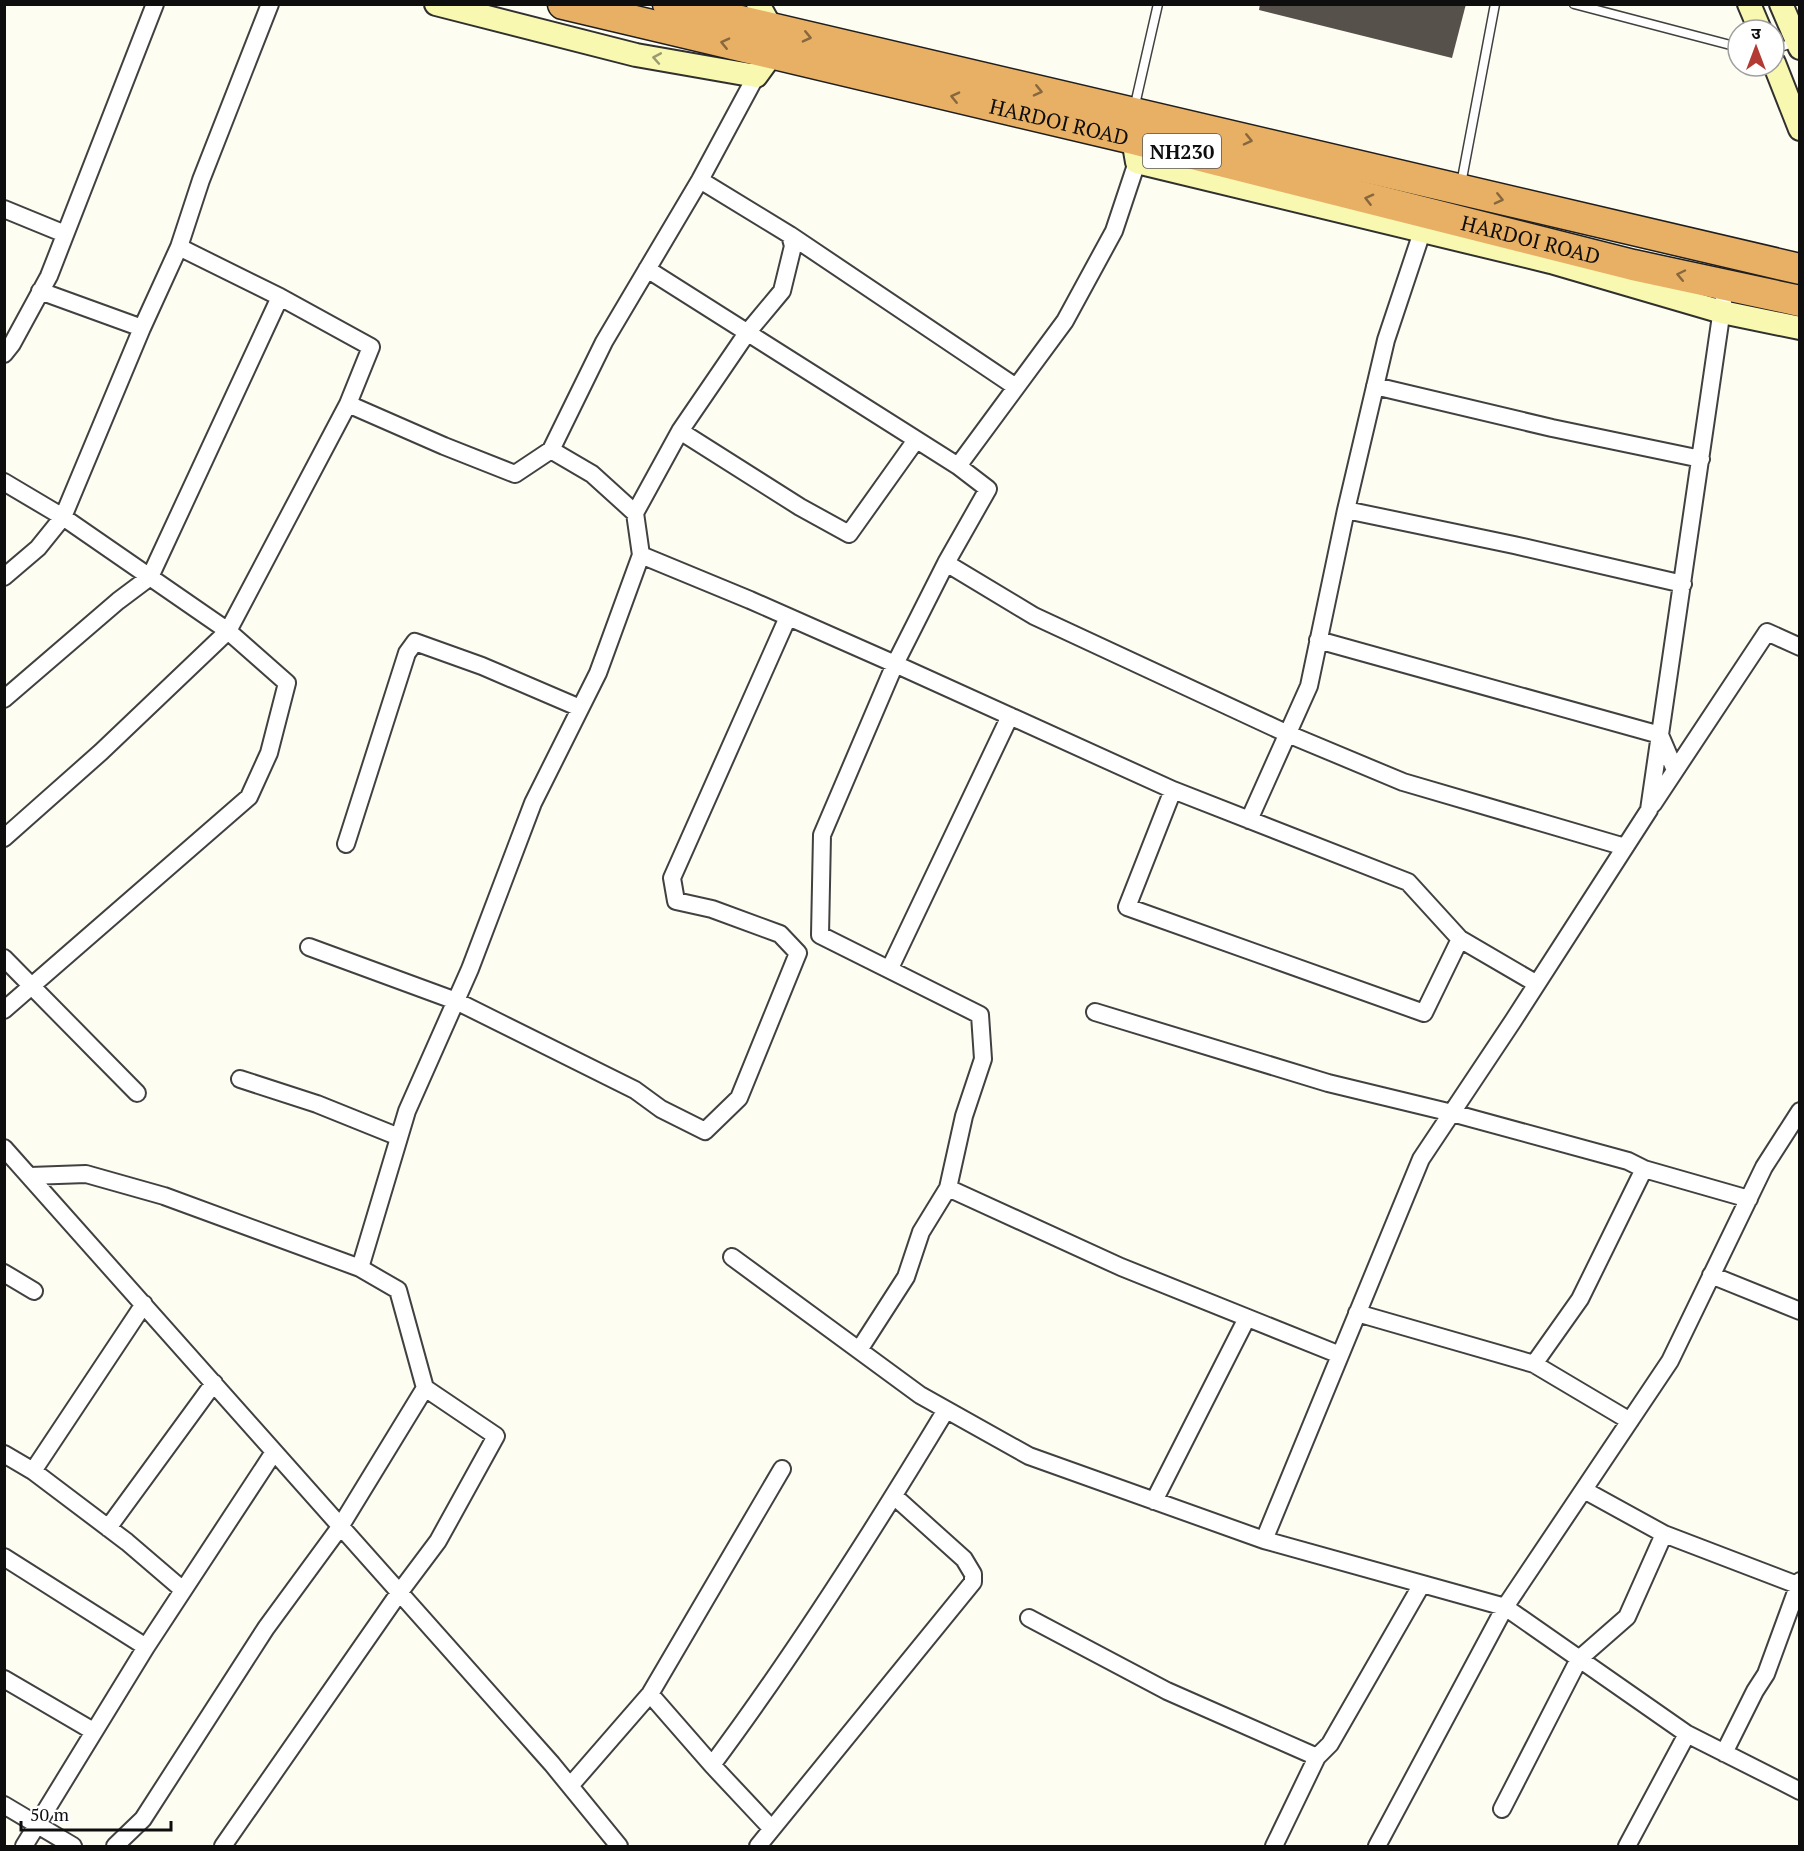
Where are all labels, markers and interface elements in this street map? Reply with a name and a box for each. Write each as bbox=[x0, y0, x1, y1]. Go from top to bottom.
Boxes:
north arrow bbox=[1726, 18, 1786, 78]
text: उ bbox=[1751, 22, 1761, 44]
one-way arrow bbox=[802, 30, 812, 43]
one-way arrow bbox=[720, 37, 730, 50]
one-way arrow bbox=[652, 52, 662, 65]
one-way arrow bbox=[1033, 84, 1043, 97]
one-way arrow bbox=[951, 92, 961, 105]
street label: HARDOI ROAD bbox=[987, 92, 1132, 152]
one-way arrow bbox=[1243, 133, 1253, 146]
road number: NH230 bbox=[1143, 134, 1221, 168]
one-way arrow bbox=[1494, 192, 1504, 205]
one-way arrow bbox=[1364, 193, 1374, 206]
street label: HARDOI ROAD bbox=[1458, 208, 1603, 270]
one-way arrow bbox=[1676, 270, 1686, 283]
scale bar bbox=[21, 1794, 171, 1832]
text: 50 m bbox=[30, 1802, 70, 1826]

